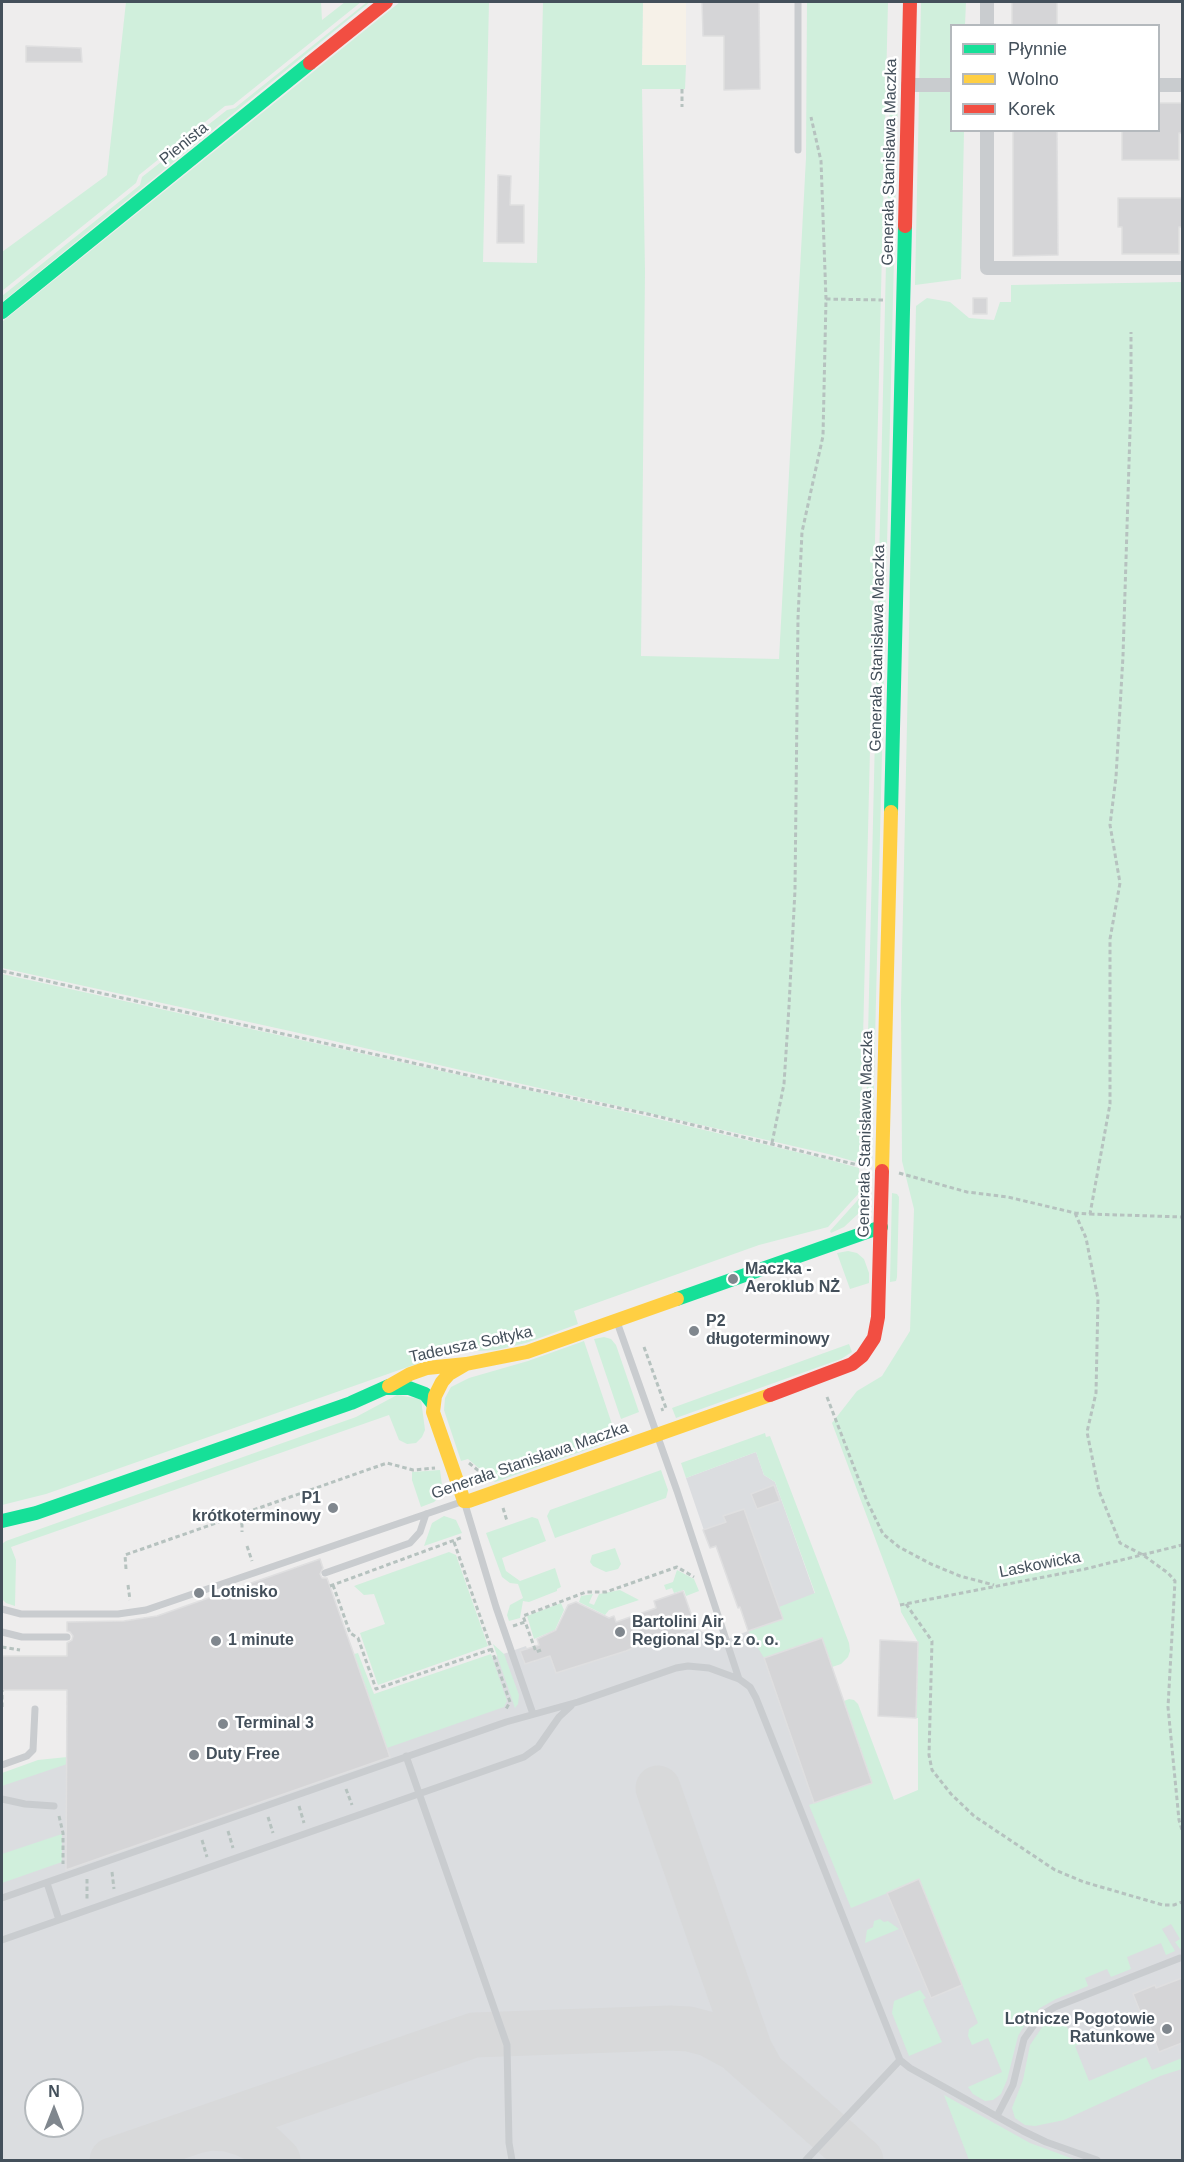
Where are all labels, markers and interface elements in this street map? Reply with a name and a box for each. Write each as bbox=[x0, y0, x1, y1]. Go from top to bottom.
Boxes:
legend bbox=[950, 24, 1160, 132]
text: Płynnie bbox=[1008, 39, 1067, 59]
street label: Generała Stanisława Maczka bbox=[879, 58, 901, 266]
text: Wolno bbox=[1008, 69, 1059, 89]
text: Korek bbox=[1008, 99, 1055, 119]
street label: Pienista bbox=[156, 119, 212, 169]
street label: Generała Stanisława Maczka bbox=[867, 544, 889, 752]
street label: Generała Stanisława Maczka bbox=[855, 1030, 877, 1238]
place label: Maczka - Aeroklub NŻ bbox=[745, 1260, 840, 1298]
marker: Maczka - Aeroklub NŻ bbox=[726, 1272, 740, 1286]
place label: P2 długoterminowy bbox=[706, 1312, 830, 1350]
street label: Tadeusza Sołtyka bbox=[408, 1323, 534, 1367]
marker: P2 długoterminowy bbox=[687, 1324, 701, 1338]
street label: Generała Stanisława Maczka bbox=[429, 1418, 631, 1504]
place label: P1 krótkoterminowy bbox=[192, 1489, 321, 1527]
marker: P1 krótkoterminowy bbox=[326, 1501, 340, 1515]
street label: Laskowicka bbox=[998, 1548, 1082, 1582]
place label: Lotnisko bbox=[211, 1583, 278, 1603]
marker: Lotnisko bbox=[192, 1586, 206, 1600]
place label: Bartolini Air Regional Sp. z o. o. bbox=[632, 1613, 779, 1651]
marker: Bartolini Air Regional Sp. z o. o. bbox=[613, 1625, 627, 1639]
place label: 1 minute bbox=[228, 1631, 294, 1651]
marker: 1 minute bbox=[209, 1634, 223, 1648]
place label: Terminal 3 bbox=[235, 1714, 314, 1734]
marker: Terminal 3 bbox=[216, 1717, 230, 1731]
place label: Duty Free bbox=[206, 1745, 280, 1765]
marker: Duty Free bbox=[187, 1748, 201, 1762]
place label: Lotnicze Pogotowie Ratunkowe bbox=[1005, 2010, 1155, 2048]
marker: Lotnicze Pogotowie Ratunkowe bbox=[1160, 2022, 1174, 2036]
north arrow bbox=[24, 2078, 84, 2138]
text: N bbox=[48, 2083, 60, 2100]

